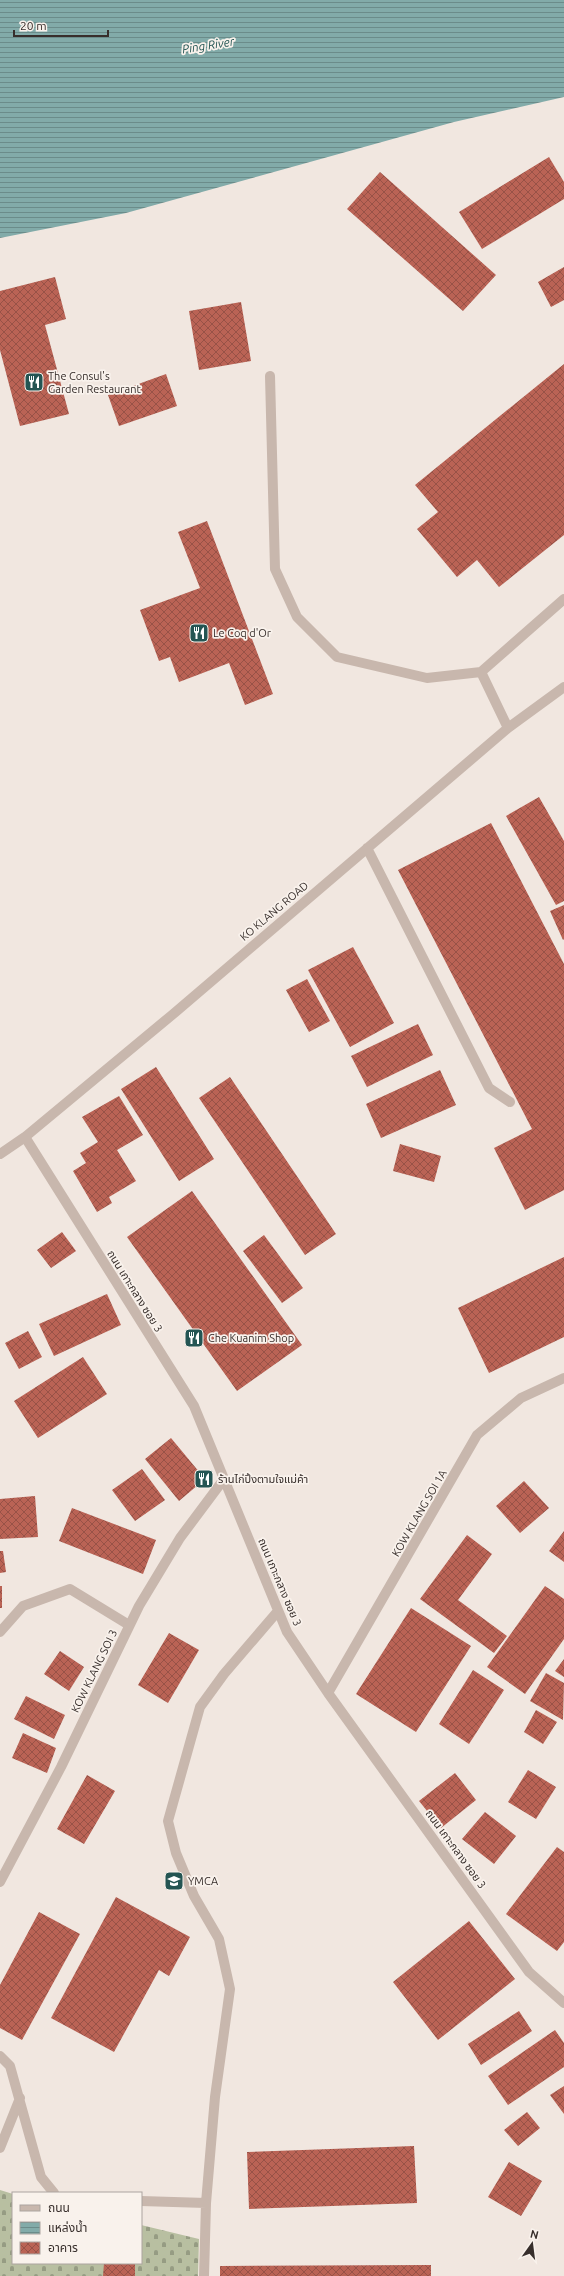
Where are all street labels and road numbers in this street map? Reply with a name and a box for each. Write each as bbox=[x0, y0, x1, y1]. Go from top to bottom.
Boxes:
street label: KO KLANG ROAD bbox=[238, 879, 311, 943]
street label: ถนน เกาะกลาง ซอย 3 bbox=[105, 1248, 165, 1334]
street label: KOW KLANG SOI 1A bbox=[389, 1467, 449, 1558]
street label: ถนน เกาะกลาง ซอย 3 bbox=[256, 1536, 304, 1628]
street label: KOW KLANG SOI 3 bbox=[69, 1628, 119, 1714]
street label: ถนน เกาะกลาง ซอย 3 bbox=[423, 1807, 489, 1891]

